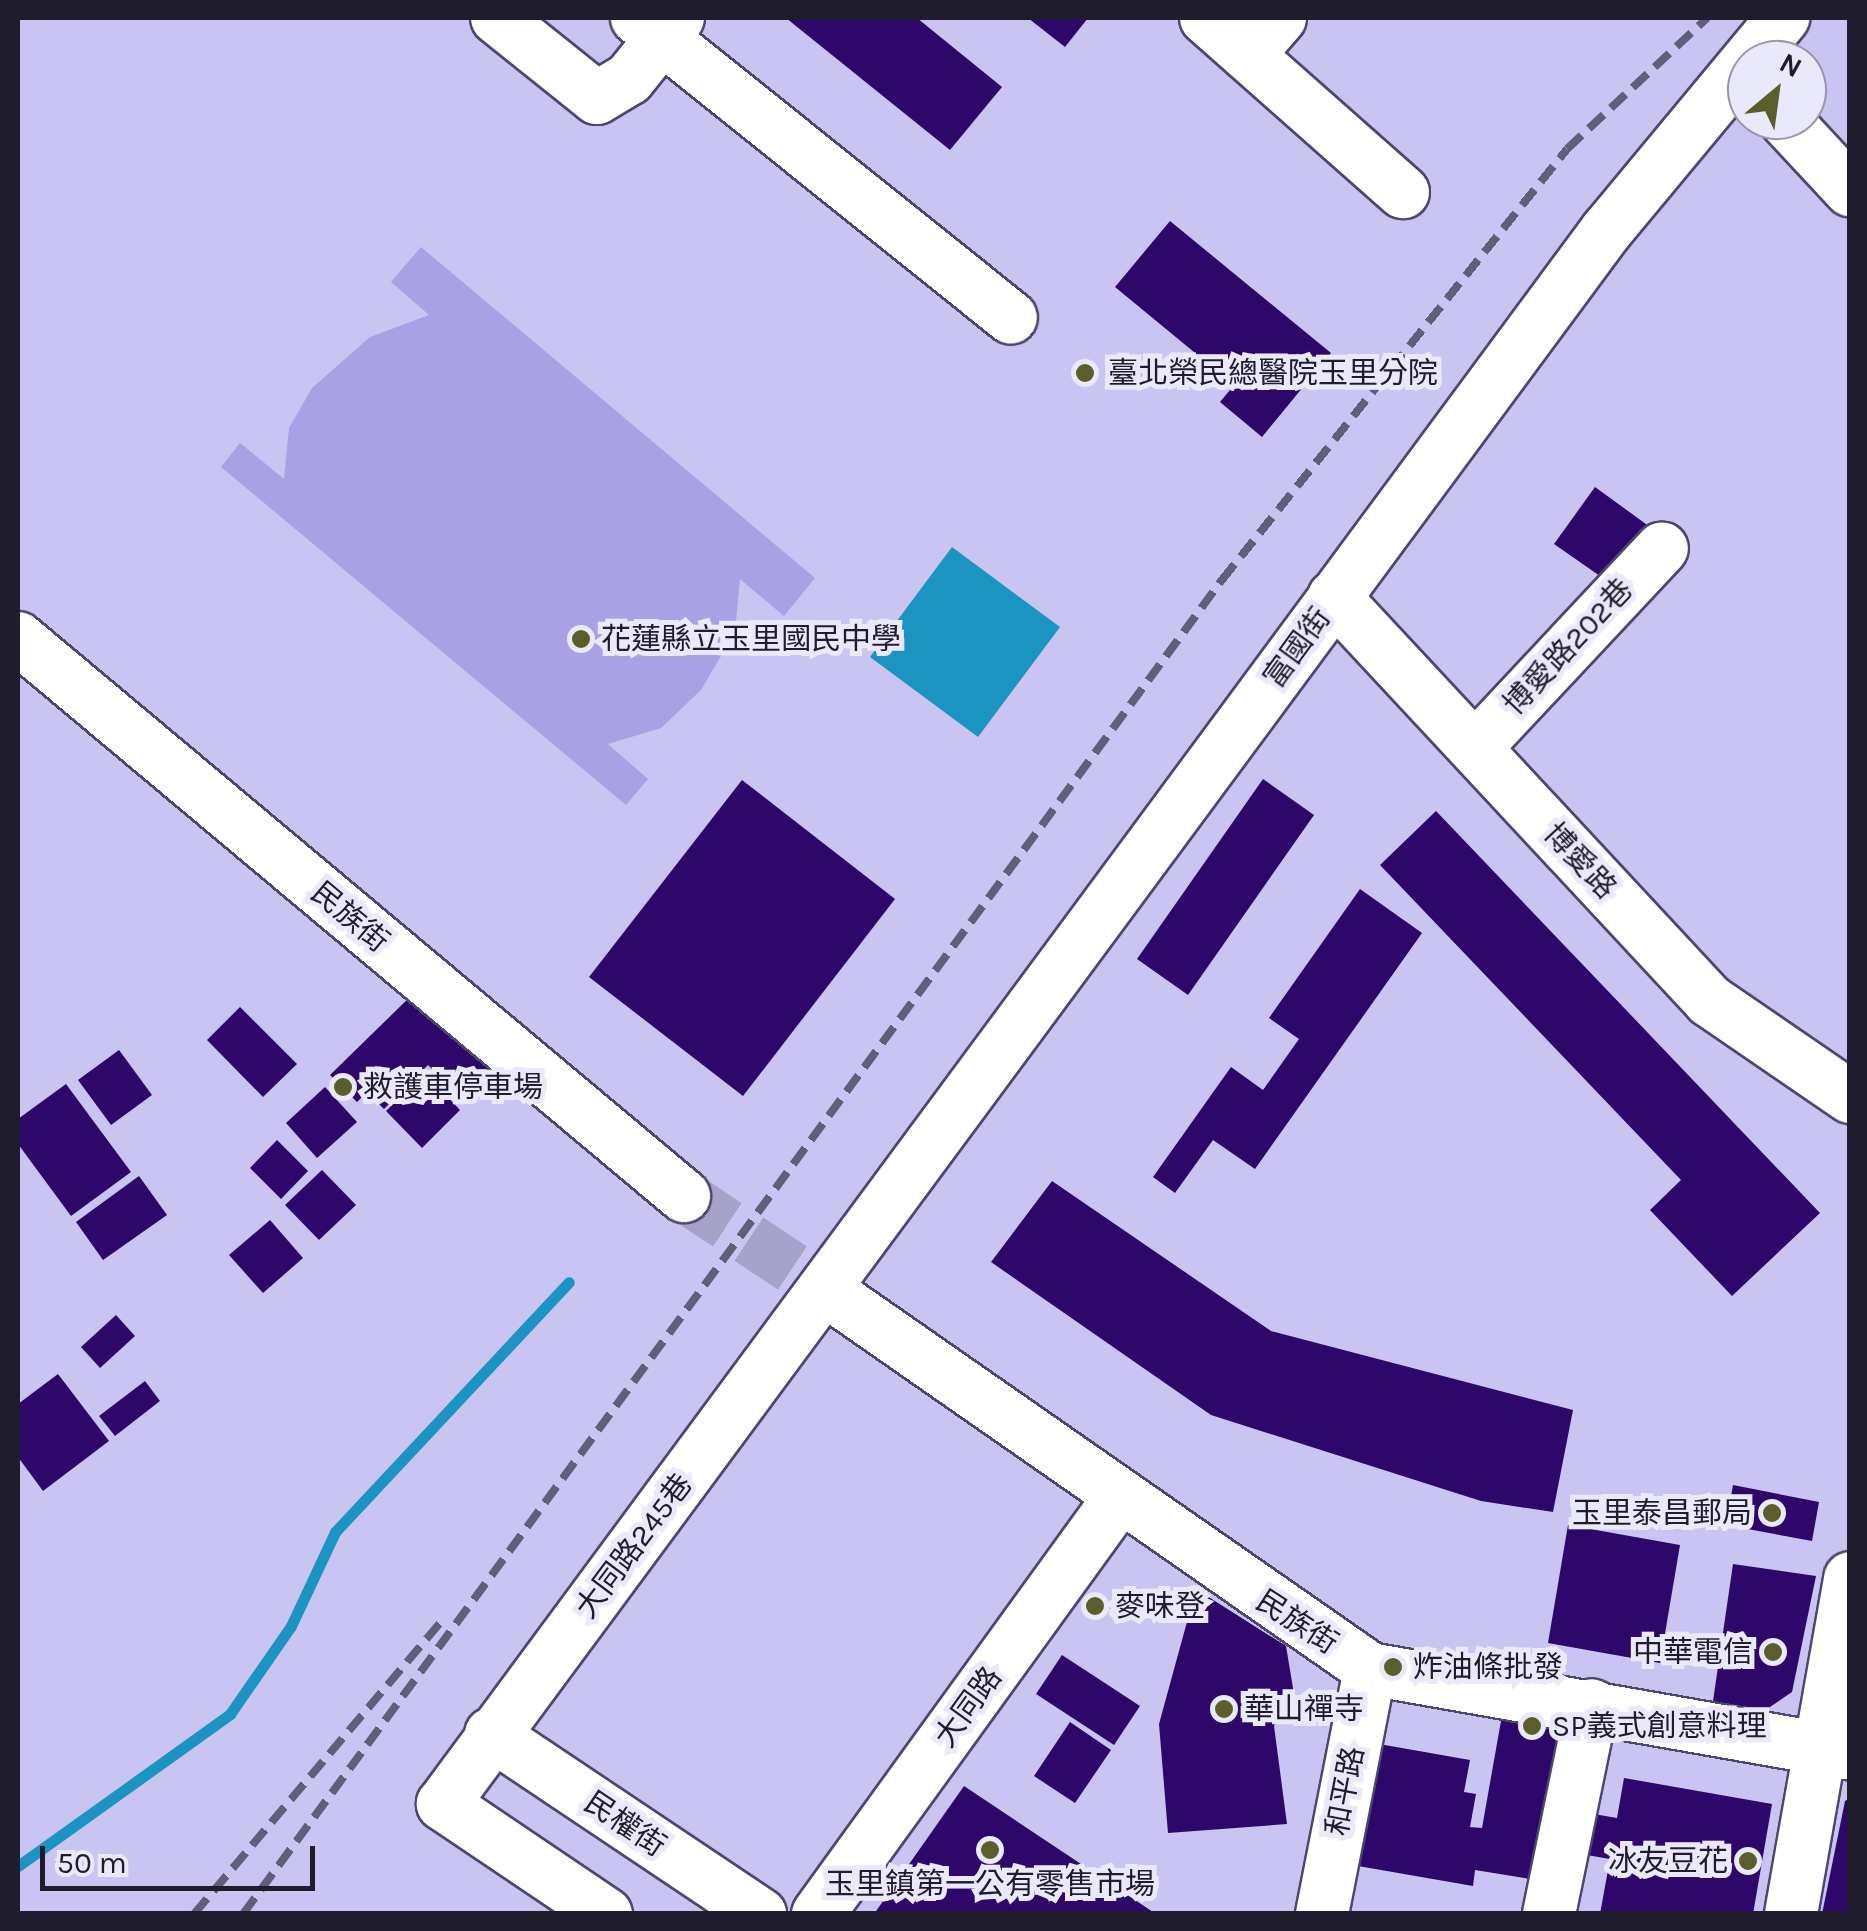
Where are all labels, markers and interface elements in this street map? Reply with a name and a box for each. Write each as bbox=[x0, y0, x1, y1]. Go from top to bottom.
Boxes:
north arrow bbox=[1727, 40, 1827, 140]
text: N bbox=[1774, 46, 1808, 84]
place label: 臺北榮民總醫院玉里分院 bbox=[1108, 355, 1438, 391]
marker: 臺北榮民總醫院玉里分院 bbox=[1072, 360, 1098, 386]
street label: 博愛路202巷 bbox=[1496, 572, 1640, 722]
street label: 富國街 bbox=[1256, 601, 1338, 695]
place label: 花蓮縣立玉里國民中學 bbox=[601, 621, 901, 657]
marker: 花蓮縣立玉里國民中學 bbox=[570, 628, 592, 650]
street label: 博愛路 bbox=[1536, 816, 1624, 906]
street label: 民族街 bbox=[304, 874, 396, 960]
place label: 救護車停車場 bbox=[363, 1069, 543, 1105]
marker: 救護車停車場 bbox=[332, 1076, 354, 1098]
street label: 大同路245巷 bbox=[568, 1467, 700, 1625]
place label: 玉里泰昌郵局 bbox=[1572, 1495, 1752, 1531]
marker: 玉里泰昌郵局 bbox=[1761, 1502, 1783, 1524]
street label: 民族街 bbox=[1249, 1582, 1345, 1662]
place label: 麥味登 bbox=[1115, 1588, 1205, 1624]
marker: 麥味登 bbox=[1084, 1595, 1106, 1617]
place label: 中華電信 bbox=[1633, 1634, 1753, 1670]
marker: 中華電信 bbox=[1762, 1641, 1784, 1663]
place label: 炸油條批發 bbox=[1413, 1649, 1563, 1685]
marker: 炸油條批發 bbox=[1382, 1656, 1404, 1678]
street label: 大同路 bbox=[927, 1660, 1009, 1754]
place label: 華山禪寺 bbox=[1244, 1691, 1364, 1727]
marker: 華山禪寺 bbox=[1213, 1698, 1235, 1720]
place label: SP義式創意料理 bbox=[1552, 1708, 1767, 1744]
marker: SP義式創意料理 bbox=[1521, 1715, 1543, 1737]
street label: 和平路 bbox=[1319, 1743, 1371, 1839]
street label: 民權街 bbox=[578, 1784, 672, 1864]
scale bar bbox=[45, 1826, 320, 1888]
marker: 玉里鎮第一公有零售市場 bbox=[979, 1839, 1001, 1861]
place label: 冰友豆花 bbox=[1608, 1843, 1728, 1879]
text: 50 m bbox=[57, 1845, 127, 1881]
marker: 冰友豆花 bbox=[1737, 1850, 1759, 1872]
place label: 玉里鎮第一公有零售市場 bbox=[825, 1866, 1155, 1902]

